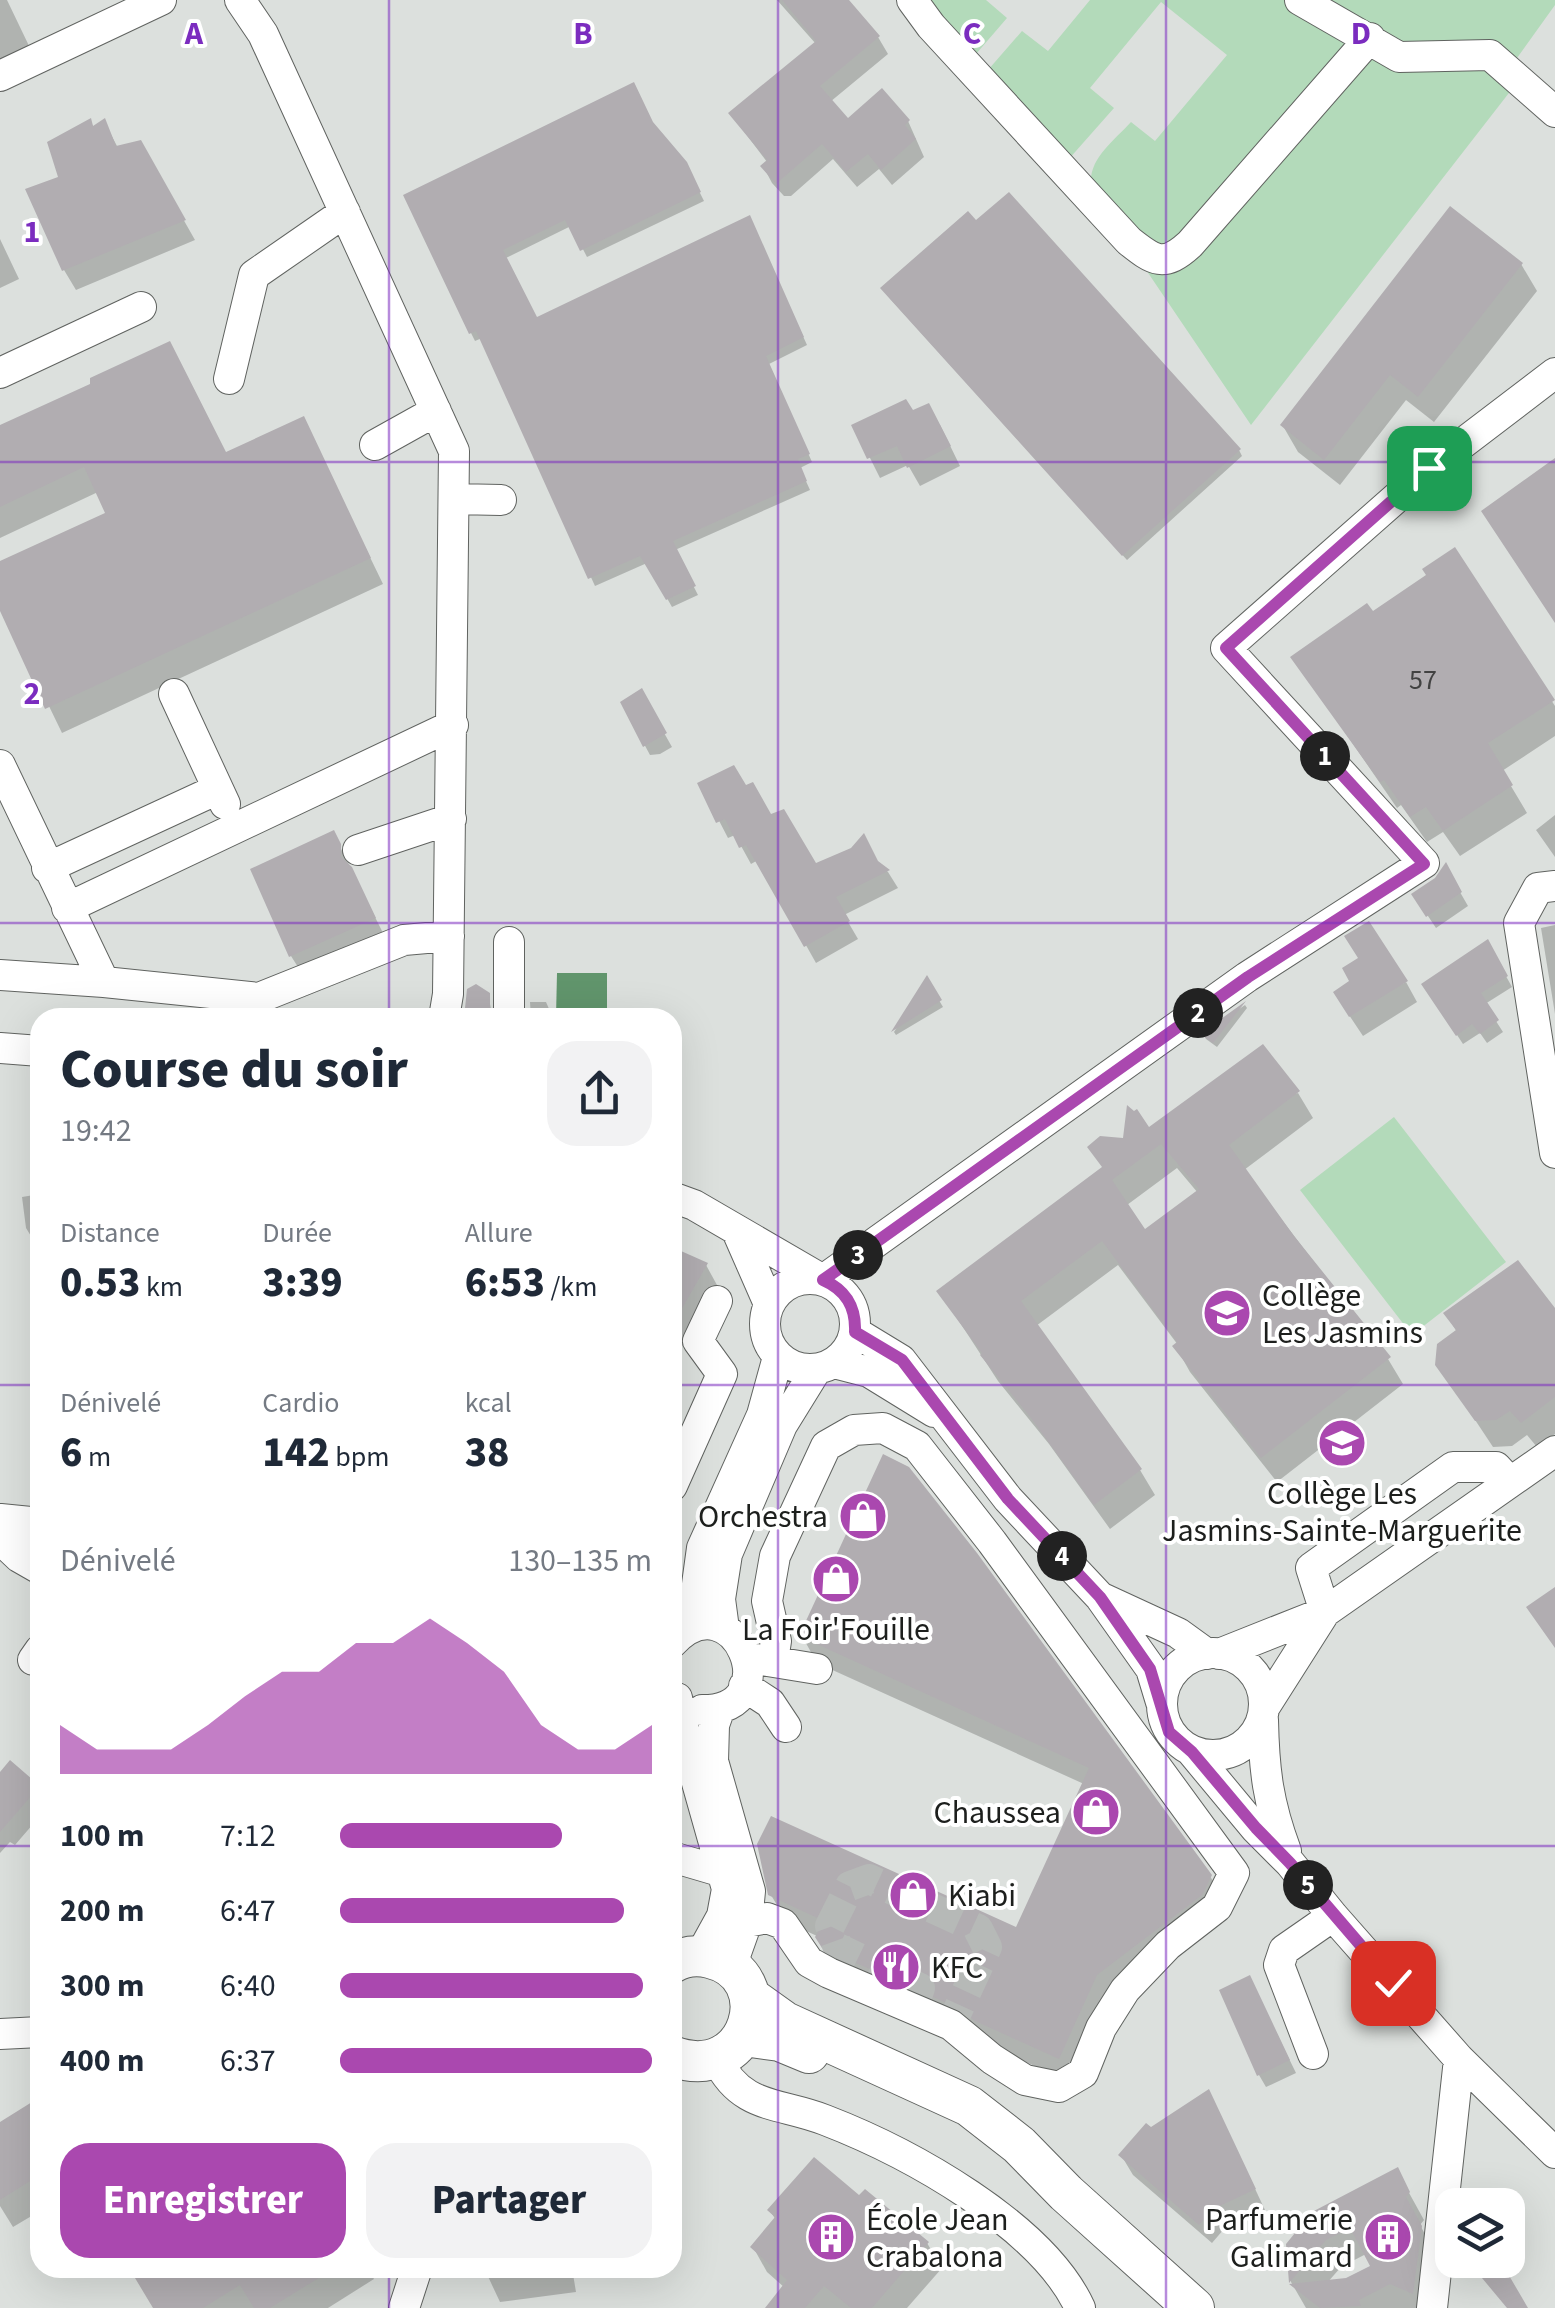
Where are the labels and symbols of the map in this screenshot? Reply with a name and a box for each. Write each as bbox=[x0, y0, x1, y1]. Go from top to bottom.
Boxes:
text: A bbox=[184, 11, 204, 57]
text: B bbox=[573, 11, 593, 57]
text: C bbox=[963, 11, 981, 57]
text: D bbox=[1351, 11, 1371, 57]
text: 1 bbox=[24, 209, 40, 255]
pin bbox=[1387, 426, 1472, 511]
house number: 57 bbox=[1409, 660, 1437, 700]
text: 2 bbox=[24, 671, 40, 717]
pin: 1 bbox=[1300, 731, 1350, 781]
pin: 2 bbox=[1173, 988, 1223, 1038]
pin: 3 bbox=[833, 1230, 883, 1280]
place label: Collège Les Jasmins bbox=[1262, 1273, 1423, 1356]
school or university icon: Collège Les Jasmins bbox=[1201, 1287, 1253, 1339]
school or university icon: Collège Les Jasmins-Sainte-Marguerite bbox=[1316, 1417, 1368, 1469]
place label: Collège Les Jasmins-Sainte-Marguerite bbox=[1162, 1471, 1522, 1554]
shop icon: Orchestra bbox=[837, 1490, 889, 1542]
place label: Orchestra bbox=[698, 1494, 828, 1540]
pin: 4 bbox=[1037, 1531, 1087, 1581]
shop icon: La Foir'Fouille bbox=[810, 1553, 862, 1605]
place label: La Foir'Fouille bbox=[742, 1607, 930, 1653]
shop icon: Chaussea bbox=[1070, 1786, 1122, 1838]
place label: Chaussea bbox=[933, 1790, 1061, 1836]
pin: 5 bbox=[1283, 1860, 1333, 1910]
shop icon: Kiabi bbox=[887, 1869, 939, 1921]
place label: Kiabi bbox=[948, 1873, 1016, 1919]
restaurant icon: KFC bbox=[870, 1941, 922, 1993]
pin bbox=[1351, 1941, 1436, 2026]
place label: KFC bbox=[931, 1945, 983, 1991]
place label: École Jean Crabalona bbox=[866, 2197, 1009, 2280]
place label: Parfumerie Galimard bbox=[1205, 2197, 1353, 2280]
building icon: École Jean Crabalona bbox=[805, 2211, 857, 2263]
building icon: Parfumerie Galimard bbox=[1362, 2211, 1414, 2263]

